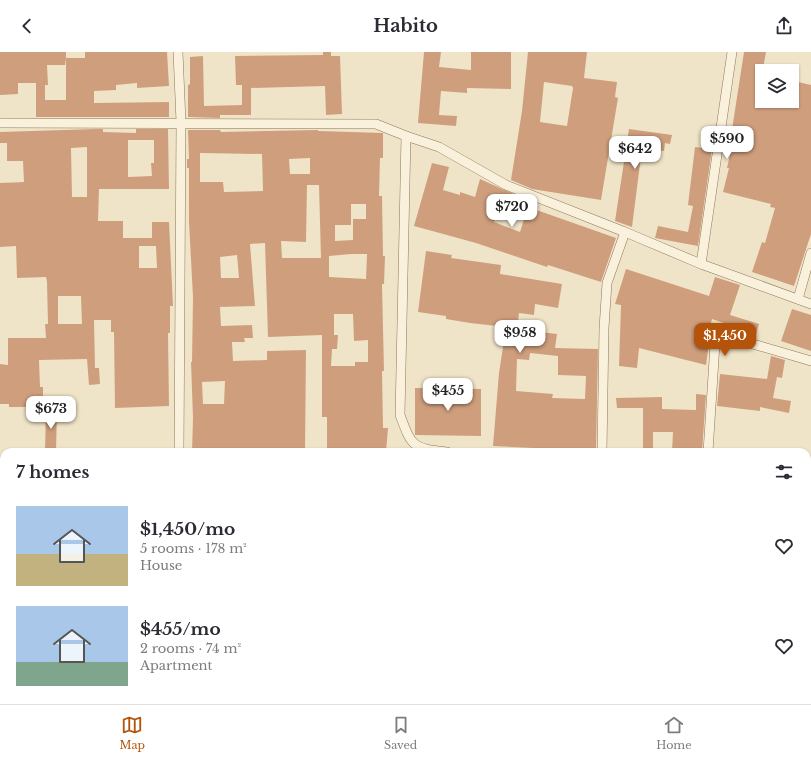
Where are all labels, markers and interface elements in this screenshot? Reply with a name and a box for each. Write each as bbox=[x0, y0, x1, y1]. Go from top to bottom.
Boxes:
icon: back bbox=[16, 15, 38, 37]
text: Habito bbox=[373, 15, 438, 37]
icon: share bbox=[773, 15, 795, 37]
map controls bbox=[755, 64, 799, 108]
button: layers bbox=[755, 64, 799, 108]
pin: $590 bbox=[703, 126, 751, 160]
text: $590 bbox=[710, 130, 744, 147]
pin: $642 bbox=[611, 136, 659, 170]
text: $642 bbox=[618, 140, 652, 157]
pin: $720 bbox=[488, 194, 536, 228]
text: $720 bbox=[495, 198, 529, 215]
pin: $958 bbox=[496, 320, 544, 354]
pin: $1,450 bbox=[692, 323, 758, 357]
text: $958 bbox=[503, 324, 537, 341]
text: $1,450 bbox=[703, 327, 747, 344]
pin: $455 bbox=[424, 378, 472, 412]
text: $455 bbox=[432, 382, 464, 399]
pin: $673 bbox=[27, 396, 75, 430]
text: $673 bbox=[35, 400, 67, 417]
icon: filters bbox=[773, 461, 795, 483]
text: 7 homes bbox=[16, 462, 89, 483]
text: $1,450/mo bbox=[140, 519, 235, 540]
icon: home bbox=[48, 522, 96, 570]
icon: heart bbox=[773, 535, 795, 557]
text: 5 rooms · 178 m² bbox=[140, 540, 247, 557]
text: House bbox=[140, 557, 182, 574]
text: $455/mo bbox=[140, 619, 221, 640]
icon: home bbox=[48, 622, 96, 670]
icon: heart bbox=[773, 635, 795, 657]
text: 2 rooms · 74 m² bbox=[140, 640, 241, 657]
text: Apartment bbox=[140, 657, 212, 674]
tab: Map bbox=[120, 714, 145, 752]
tab: Saved bbox=[384, 714, 417, 752]
tab: Home bbox=[656, 714, 691, 752]

